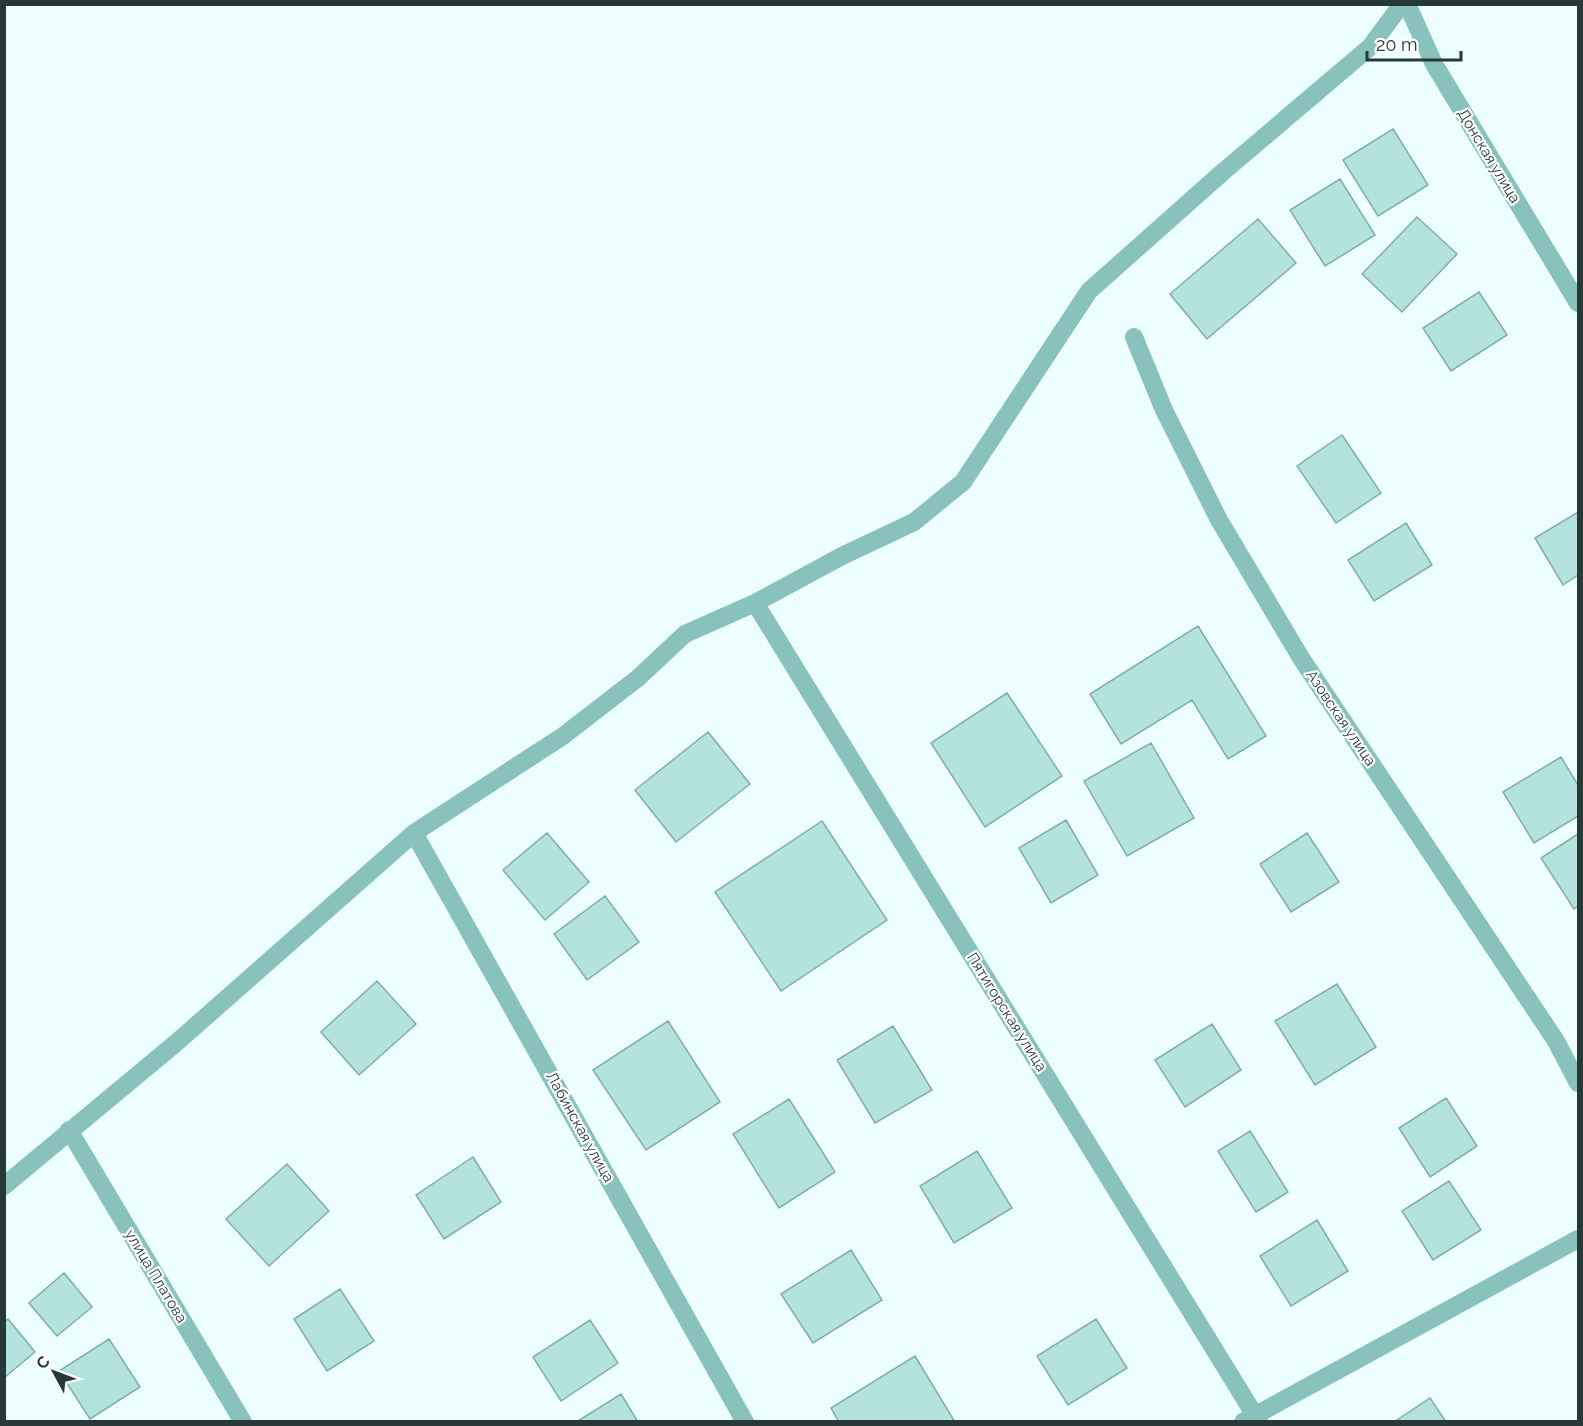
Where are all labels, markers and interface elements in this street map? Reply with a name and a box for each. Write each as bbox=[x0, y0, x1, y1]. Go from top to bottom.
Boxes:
scale bar bbox=[1367, 24, 1462, 62]
text: 20 m bbox=[1376, 34, 1418, 55]
street label: Донская улица bbox=[1454, 106, 1524, 206]
street label: Азовская улица bbox=[1302, 667, 1380, 769]
street label: Пятигорская улица bbox=[963, 949, 1051, 1075]
street label: Лабинская улица bbox=[542, 1069, 618, 1185]
street label: улица Платова bbox=[121, 1226, 191, 1326]
north arrow bbox=[24, 1342, 84, 1402]
text: С bbox=[32, 1352, 54, 1373]

